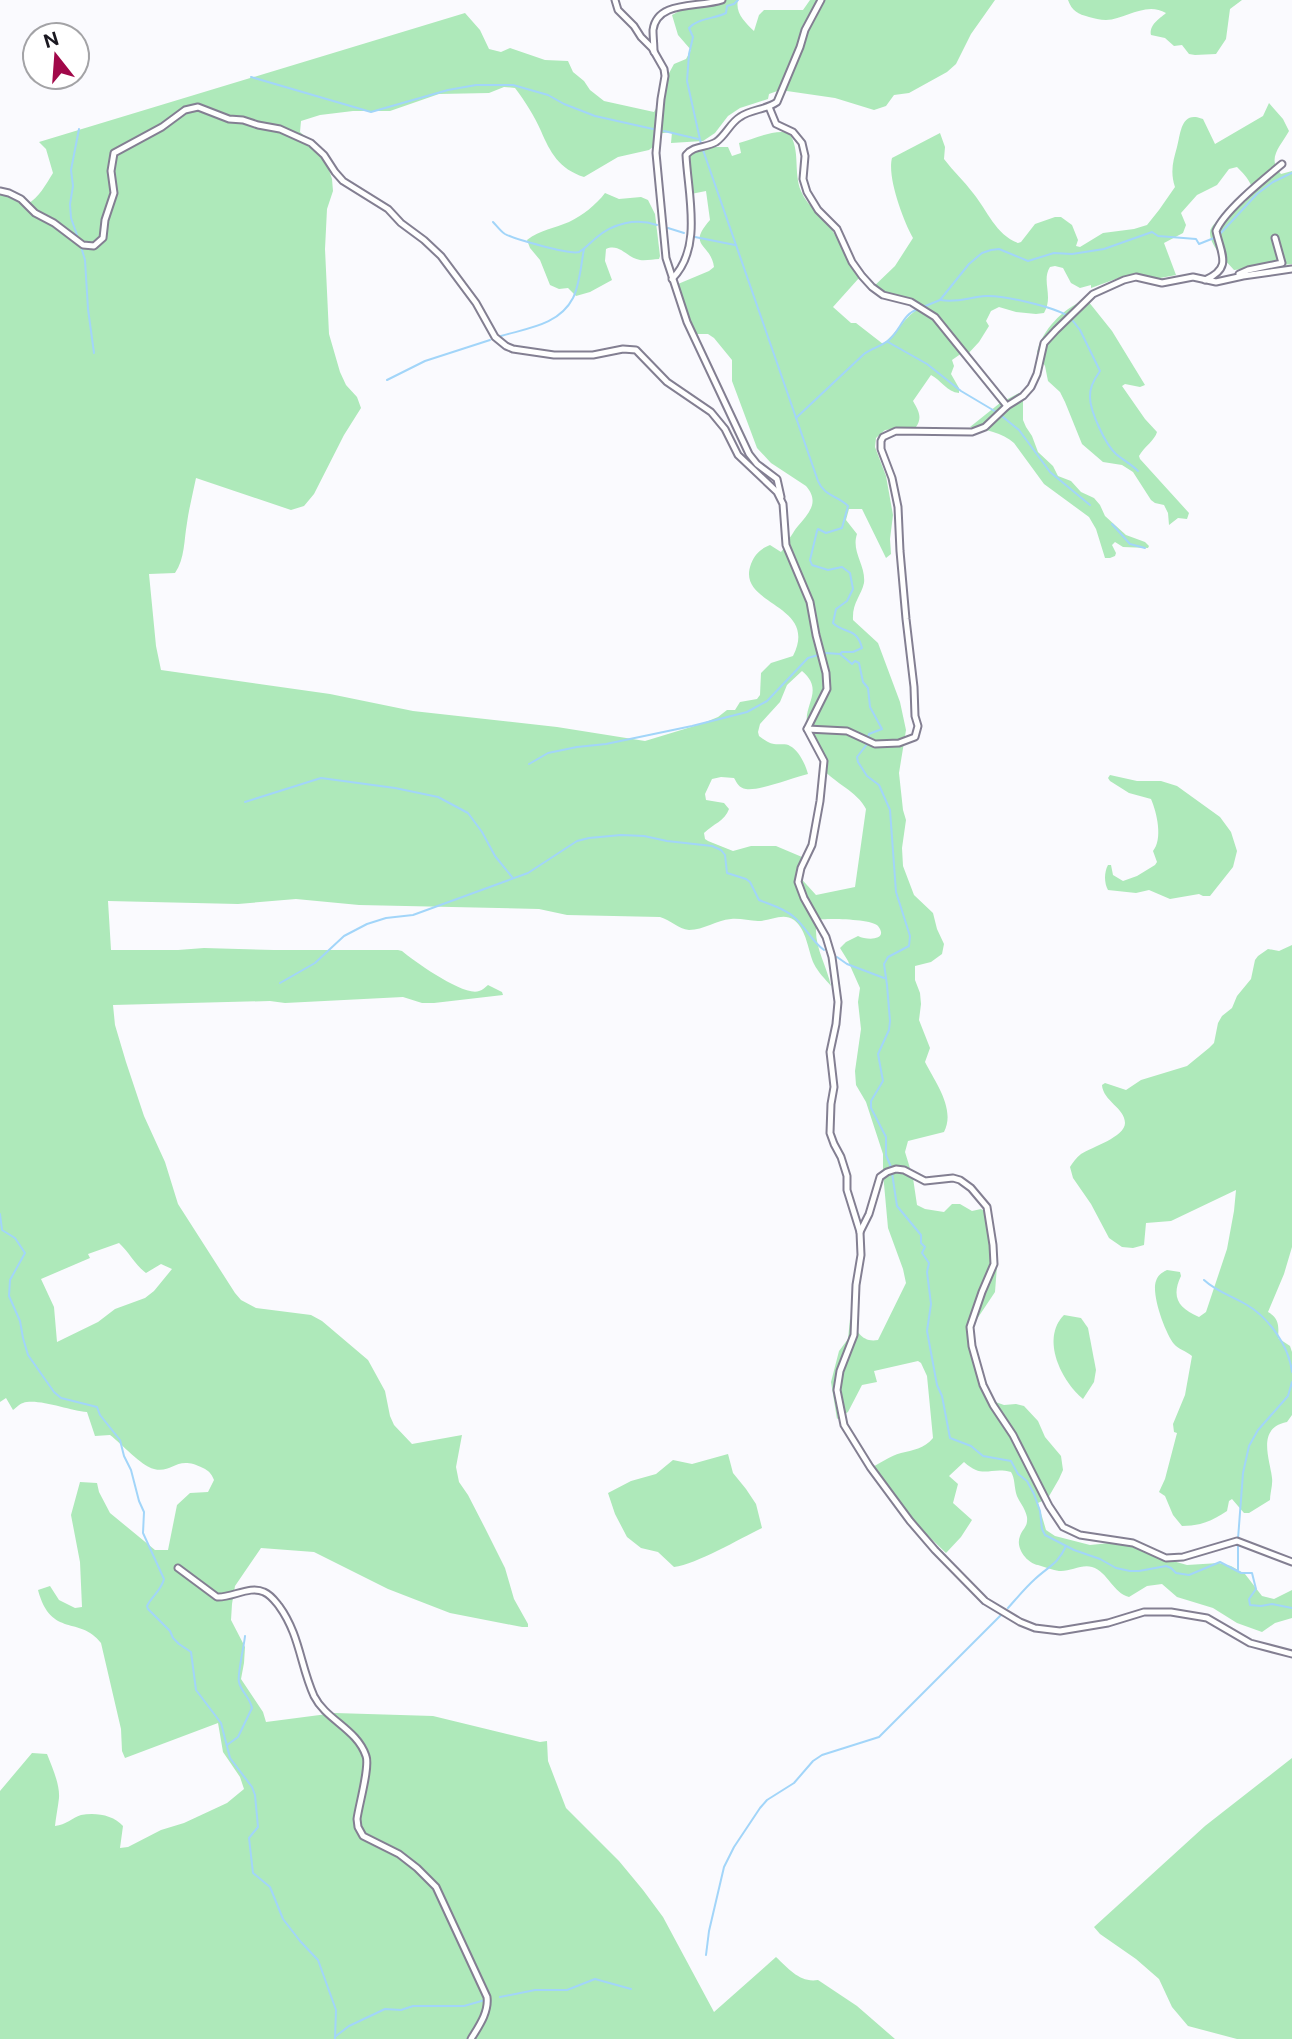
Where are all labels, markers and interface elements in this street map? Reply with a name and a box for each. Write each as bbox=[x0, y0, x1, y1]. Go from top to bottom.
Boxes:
north arrow bbox=[21, 21, 91, 91]
text: N bbox=[41, 27, 61, 52]

